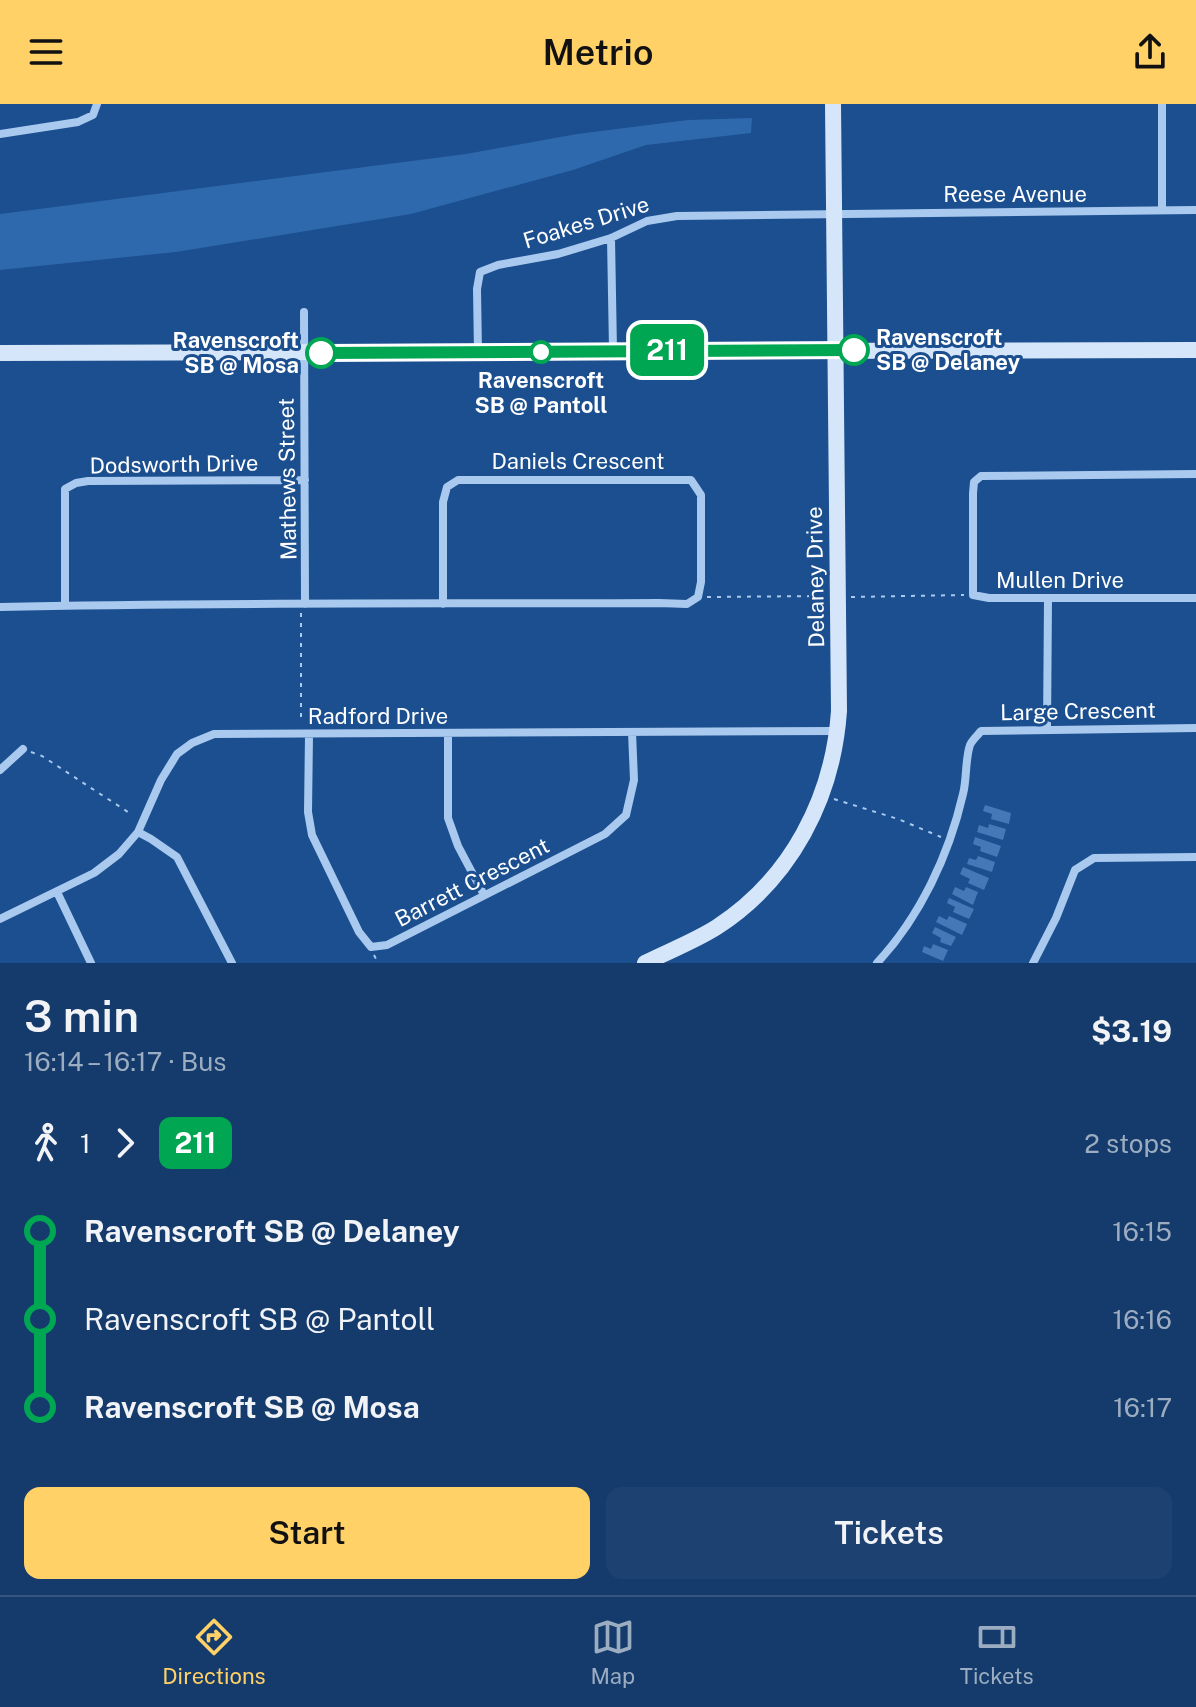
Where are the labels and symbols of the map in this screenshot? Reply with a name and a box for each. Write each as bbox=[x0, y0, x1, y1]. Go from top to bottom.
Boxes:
street label: Reese Avenue bbox=[943, 181, 1087, 207]
street label: Foakes Drive bbox=[520, 190, 652, 254]
line badge: 211 bbox=[621, 324, 713, 376]
place label: Ravenscroft SB @ Delaney bbox=[876, 324, 1021, 375]
place label: Ravenscroft SB @ Mosa bbox=[173, 327, 299, 378]
marker: Ravenscroft SB @ Delaney bbox=[839, 335, 869, 365]
marker: Ravenscroft SB @ Mosa bbox=[306, 338, 336, 368]
marker: Ravenscroft SB @ Pantoll bbox=[530, 341, 552, 363]
place label: Ravenscroft SB @ Pantoll bbox=[475, 367, 607, 418]
street label: Mathews Street bbox=[273, 398, 301, 560]
street label: Daniels Crescent bbox=[492, 448, 664, 474]
street label: Dodsworth Drive bbox=[89, 450, 259, 478]
street label: Delaney Drive bbox=[801, 506, 829, 648]
street label: Mullen Drive bbox=[996, 567, 1124, 593]
street label: Large Crescent bbox=[1000, 697, 1156, 725]
street label: Radford Drive bbox=[308, 703, 448, 729]
street label: Barrett Crescent bbox=[391, 832, 553, 932]

